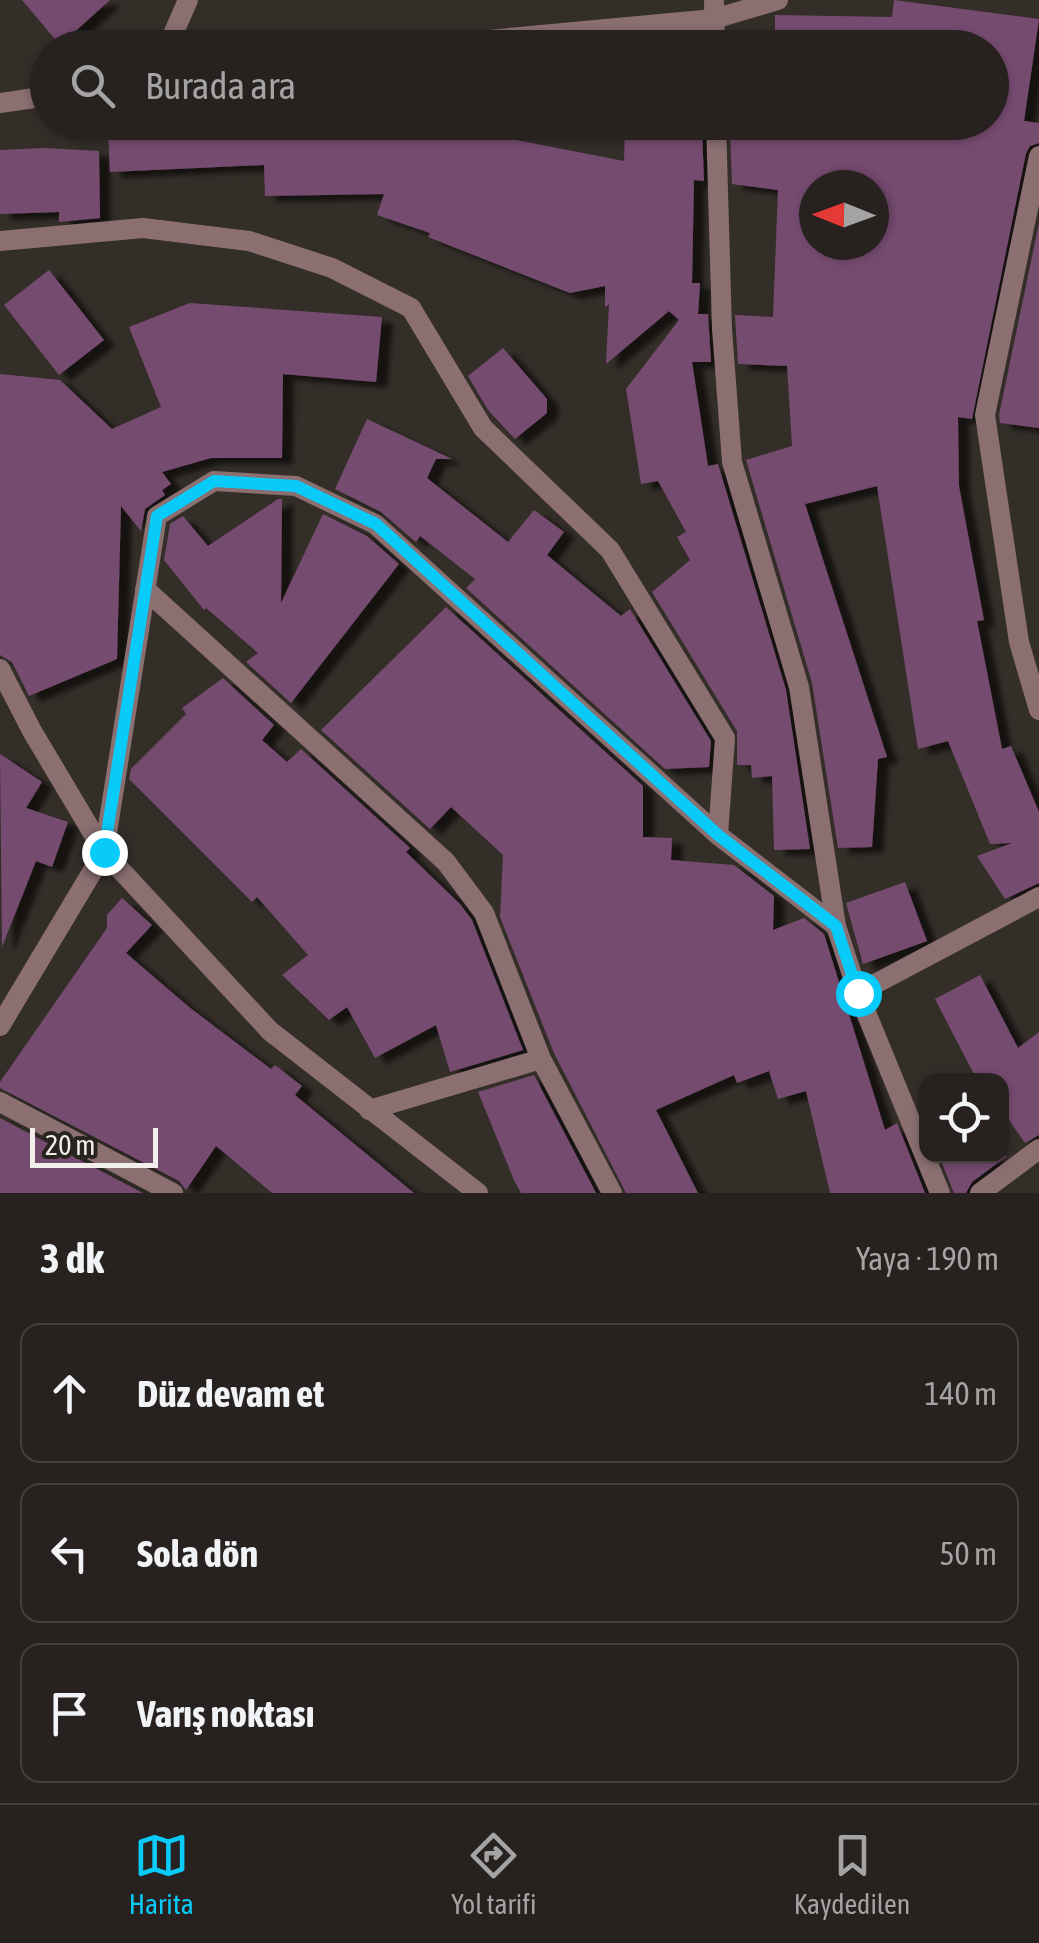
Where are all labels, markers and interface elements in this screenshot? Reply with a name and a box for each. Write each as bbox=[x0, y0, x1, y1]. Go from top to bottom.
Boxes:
search box bbox=[30, 30, 1009, 140]
icon: search bbox=[65, 58, 120, 113]
text: Burada ara bbox=[145, 64, 296, 107]
north arrow bbox=[799, 170, 889, 260]
route end bbox=[82, 830, 128, 876]
route start bbox=[836, 971, 882, 1017]
map controls bbox=[919, 1073, 1009, 1163]
button: locate bbox=[919, 1073, 1009, 1163]
scale bar bbox=[30, 1123, 158, 1168]
text: 20 m bbox=[45, 1129, 95, 1161]
text: 3 dk bbox=[40, 1234, 104, 1282]
text: Yaya · 190 m bbox=[856, 1240, 999, 1277]
icon: ahead bbox=[42, 1366, 97, 1421]
text: Düz devam et bbox=[137, 1372, 324, 1415]
text: 140 m bbox=[924, 1375, 997, 1412]
icon: left bbox=[42, 1526, 97, 1581]
text: Sola dön bbox=[137, 1532, 258, 1575]
text: 50 m bbox=[939, 1535, 997, 1572]
icon: arrive bbox=[42, 1686, 97, 1741]
text: Varış noktası bbox=[137, 1692, 315, 1735]
tab: Harita bbox=[129, 1828, 194, 1920]
tab: Yol tarifi bbox=[451, 1828, 536, 1920]
tab: Kaydedilen bbox=[794, 1828, 910, 1920]

